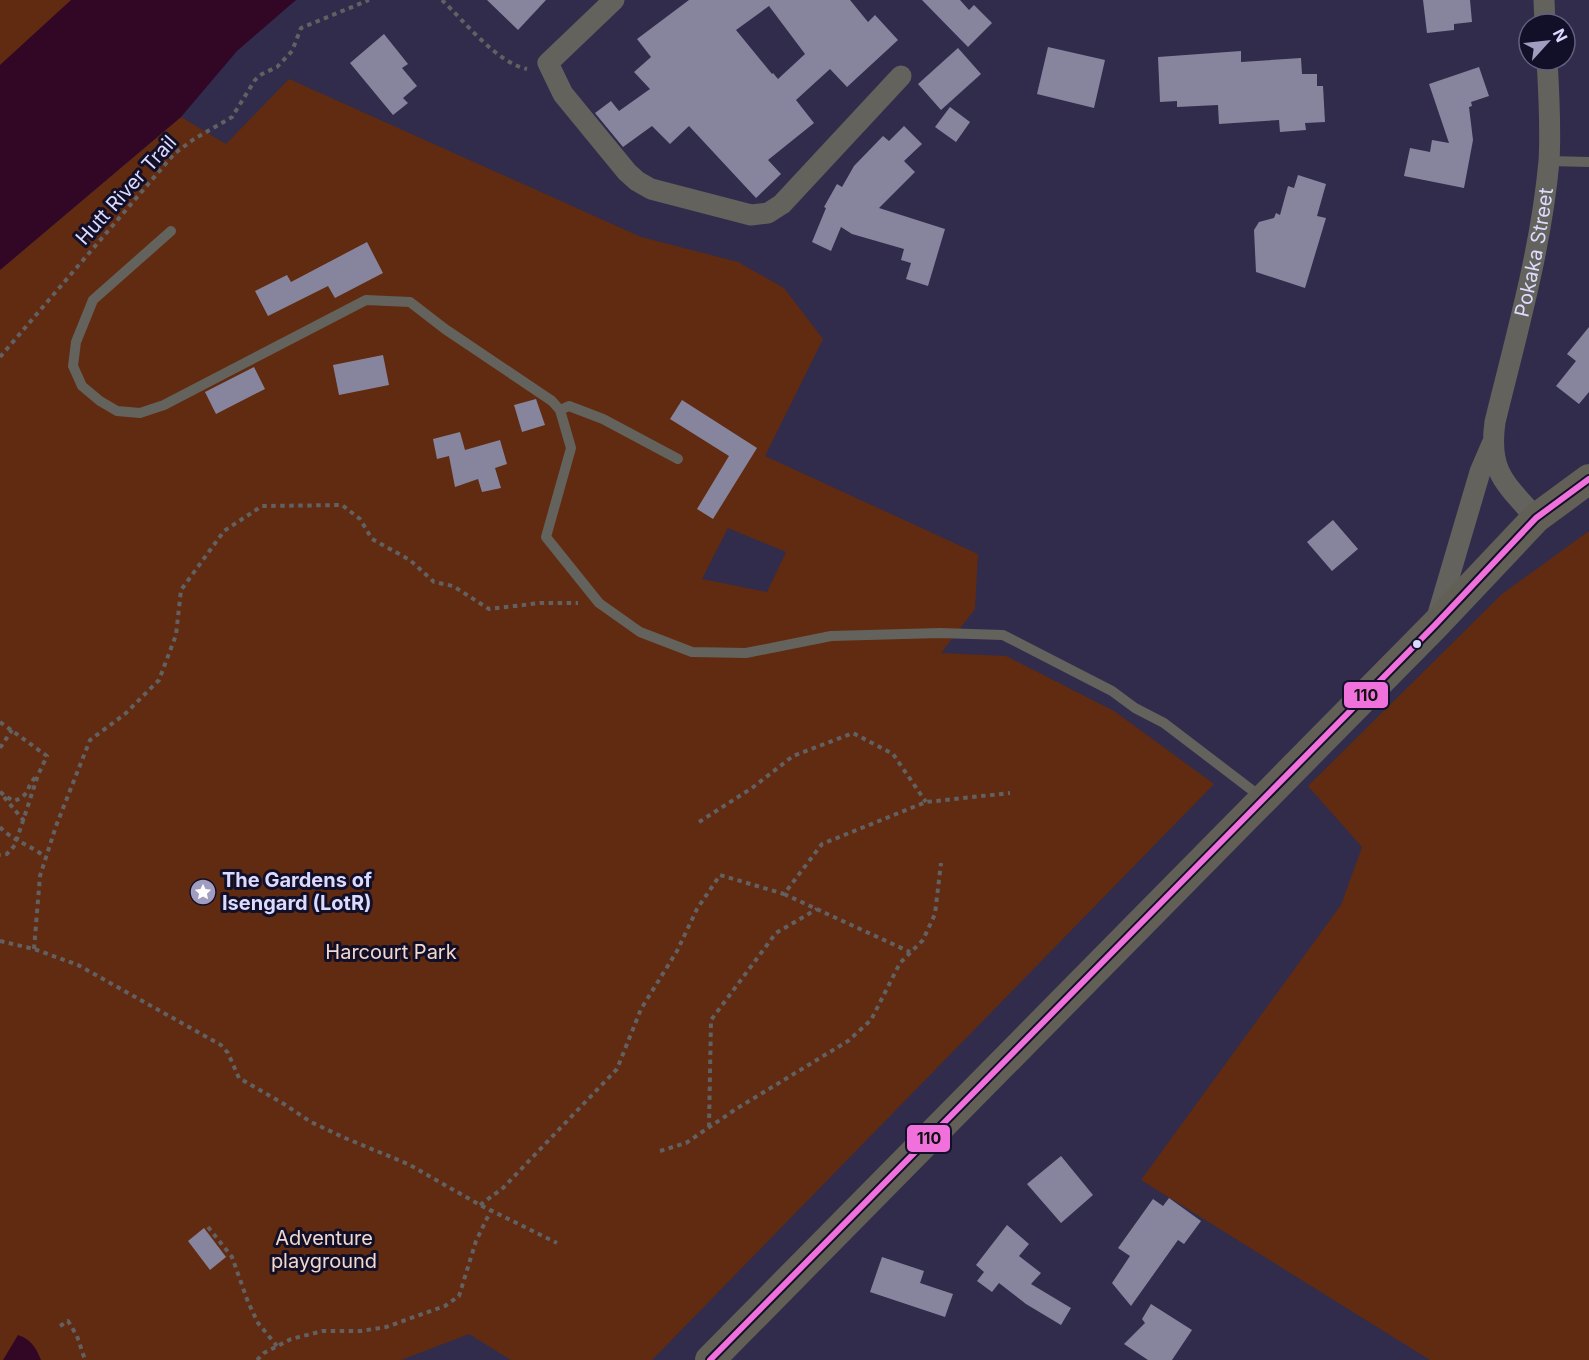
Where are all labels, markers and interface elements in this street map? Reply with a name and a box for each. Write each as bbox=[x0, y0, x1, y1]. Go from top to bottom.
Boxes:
north arrow bbox=[1517, 12, 1577, 72]
text: N bbox=[1549, 25, 1572, 45]
street label: Hutt River Trail bbox=[71, 131, 181, 249]
street label: Pokaka Street bbox=[1510, 186, 1558, 319]
unlabelled marker bbox=[1411, 638, 1423, 650]
line badge: 110 bbox=[1343, 681, 1389, 709]
text: 110 bbox=[1354, 685, 1379, 705]
place label: The Gardens of Isengard (LotR) bbox=[222, 868, 372, 915]
place icon: The Gardens of Isengard (LotR) bbox=[188, 877, 218, 907]
park label: Harcourt Park bbox=[325, 940, 457, 964]
line badge: 110 bbox=[906, 1124, 951, 1153]
text: 110 bbox=[917, 1128, 942, 1148]
park label: Adventure playground bbox=[271, 1226, 377, 1273]

